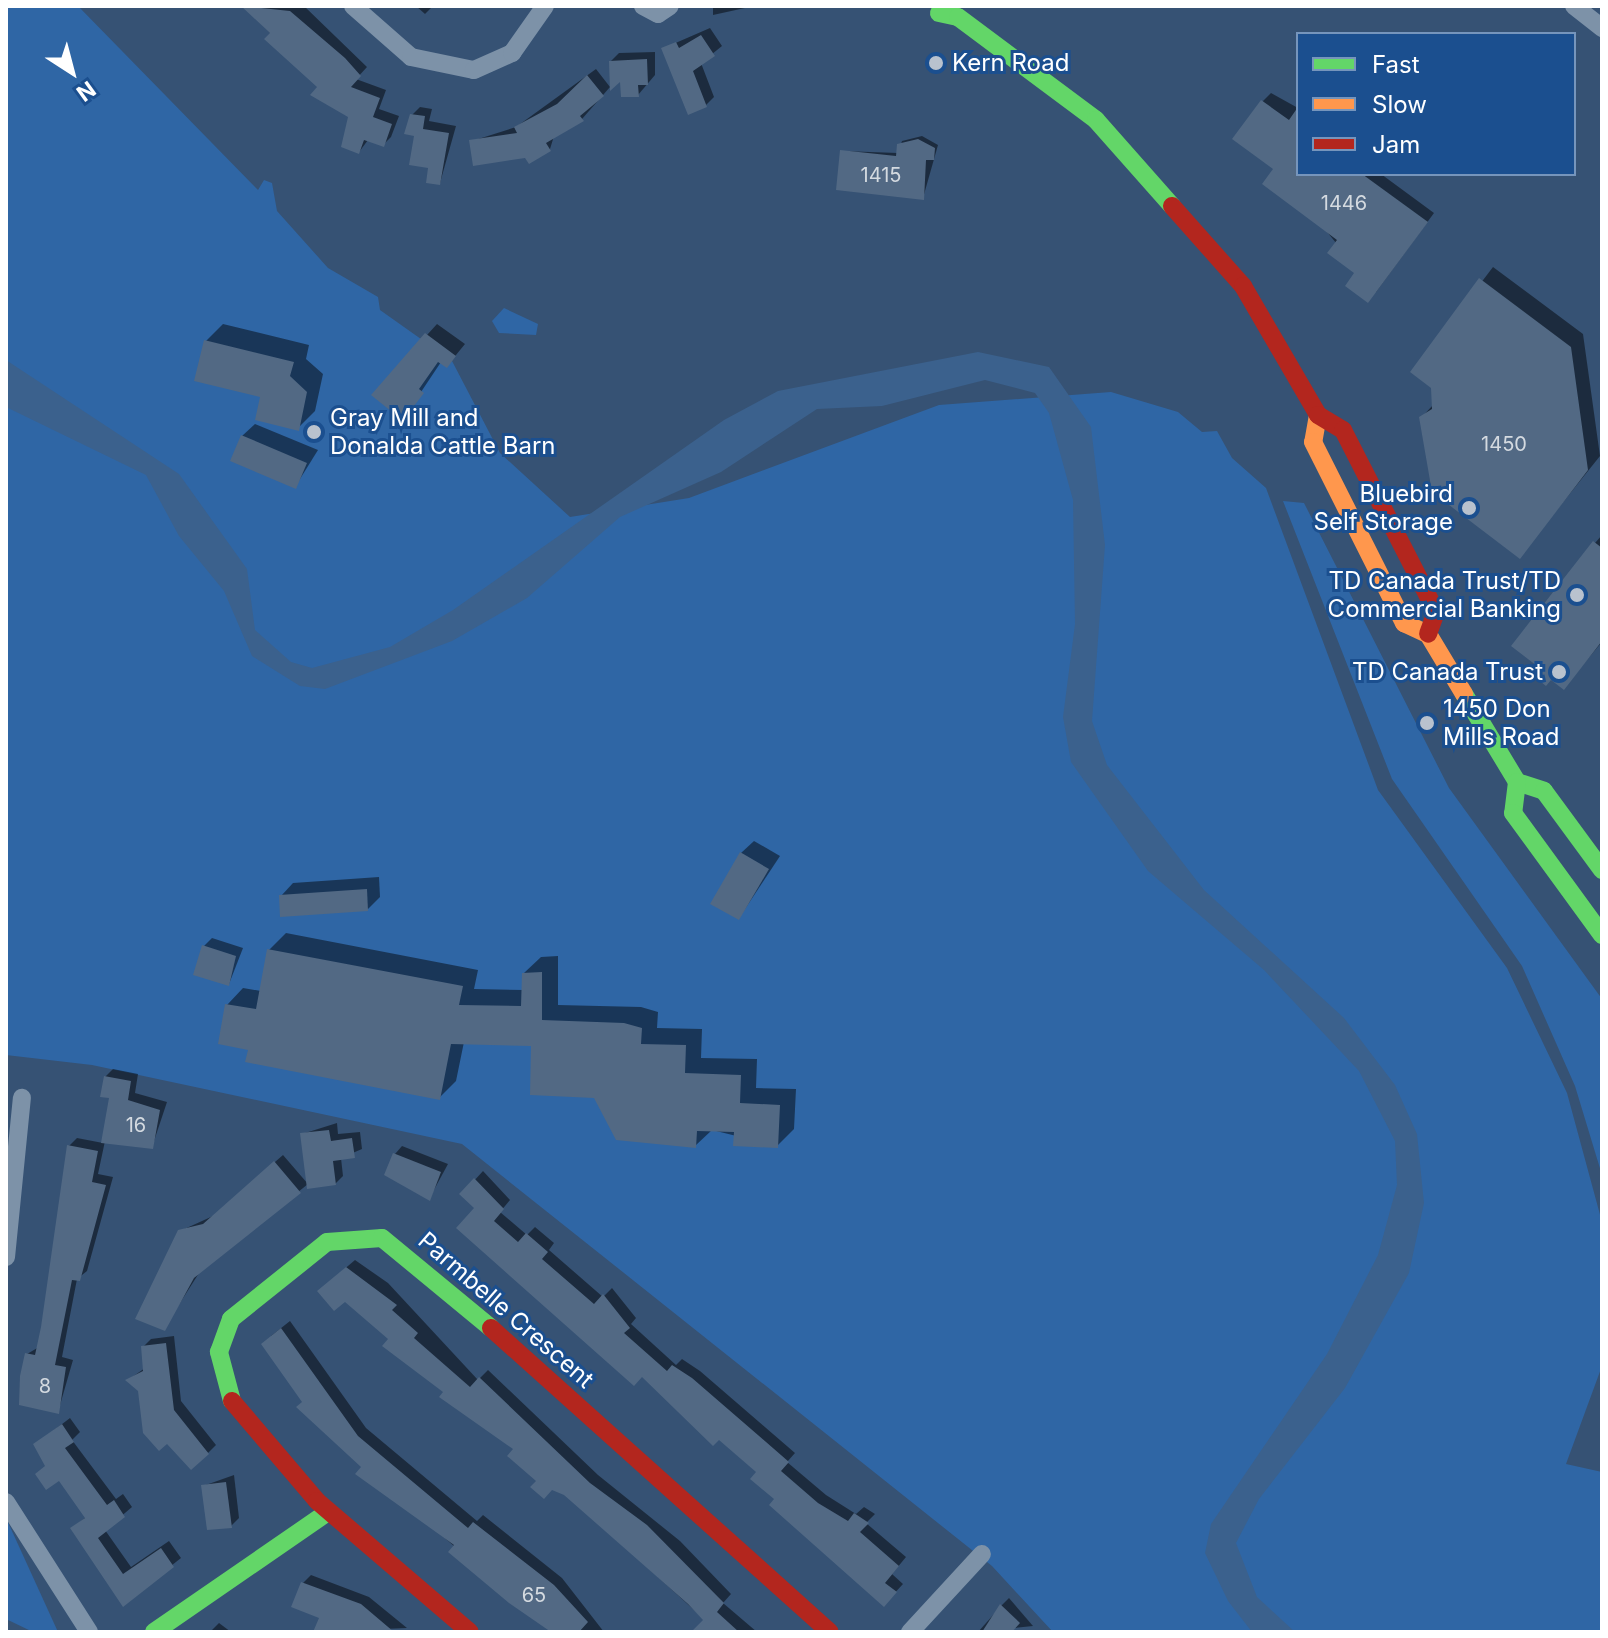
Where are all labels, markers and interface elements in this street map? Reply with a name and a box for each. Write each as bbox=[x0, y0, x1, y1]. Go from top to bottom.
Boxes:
north arrow bbox=[32, 32, 112, 112]
legend bbox=[1296, 32, 1576, 176]
place label: Kern Road bbox=[952, 49, 1069, 77]
text: Fast bbox=[1372, 50, 1420, 79]
marker: Kern Road bbox=[927, 54, 945, 72]
text: N bbox=[72, 76, 101, 107]
text: Slow bbox=[1372, 90, 1427, 119]
text: Jam bbox=[1372, 130, 1420, 159]
house number: 1415 bbox=[861, 163, 901, 187]
house number: 1446 bbox=[1321, 191, 1367, 215]
place label: Gray Mill and Donalda Cattle Barn bbox=[330, 404, 556, 460]
marker: Gray Mill and Donalda Cattle Barn bbox=[305, 423, 323, 441]
house number: 1450 bbox=[1481, 432, 1527, 456]
place label: Bluebird Self Storage bbox=[1314, 480, 1453, 536]
marker: Bluebird Self Storage bbox=[1460, 499, 1478, 517]
place label: TD Canada Trust/TD Commercial Banking bbox=[1328, 567, 1561, 623]
marker: TD Canada Trust/TD Commercial Banking bbox=[1568, 586, 1586, 604]
place label: TD Canada Trust bbox=[1352, 658, 1543, 686]
marker: TD Canada Trust bbox=[1550, 663, 1568, 681]
place label: 1450 Don Mills Road bbox=[1443, 695, 1559, 751]
marker: 1450 Don Mills Road bbox=[1418, 714, 1436, 732]
house number: 16 bbox=[126, 1113, 146, 1137]
street label: Parmbelle Crescent bbox=[412, 1226, 600, 1394]
house number: 8 bbox=[39, 1374, 51, 1398]
house number: 65 bbox=[522, 1583, 546, 1607]

